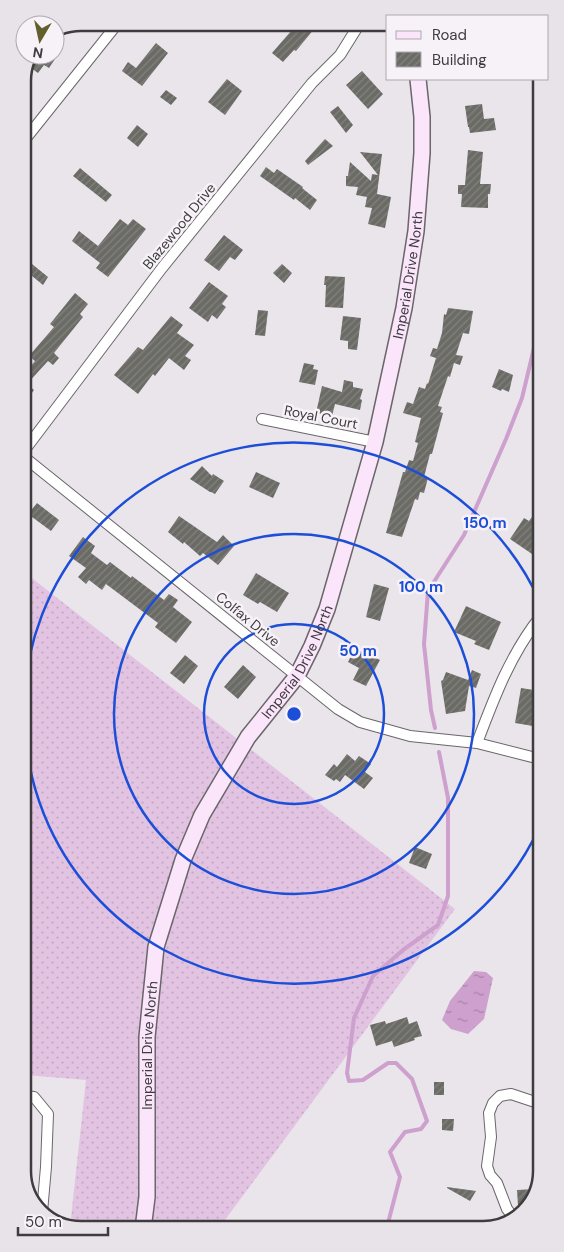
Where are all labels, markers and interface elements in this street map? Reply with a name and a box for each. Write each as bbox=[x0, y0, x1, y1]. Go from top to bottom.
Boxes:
north arrow bbox=[15, 15, 65, 65]
legend bbox=[386, 15, 549, 80]
text: Road bbox=[432, 25, 467, 45]
text: N bbox=[32, 43, 44, 63]
text: Building bbox=[432, 50, 487, 70]
street label: Blazewood Drive bbox=[139, 179, 219, 273]
street label: Imperial Drive North bbox=[389, 210, 427, 341]
street label: Royal Court bbox=[283, 401, 359, 433]
text: 150 m bbox=[464, 513, 507, 533]
text: 100 m bbox=[399, 577, 443, 597]
street label: Colfax Drive bbox=[212, 588, 284, 650]
street label: Imperial Drive North bbox=[257, 602, 337, 722]
text: 50 m bbox=[339, 641, 377, 661]
centre of rings bbox=[285, 705, 303, 723]
street label: Imperial Drive North bbox=[138, 980, 162, 1110]
scale bar bbox=[18, 1204, 108, 1236]
text: 50 m bbox=[25, 1212, 62, 1232]

